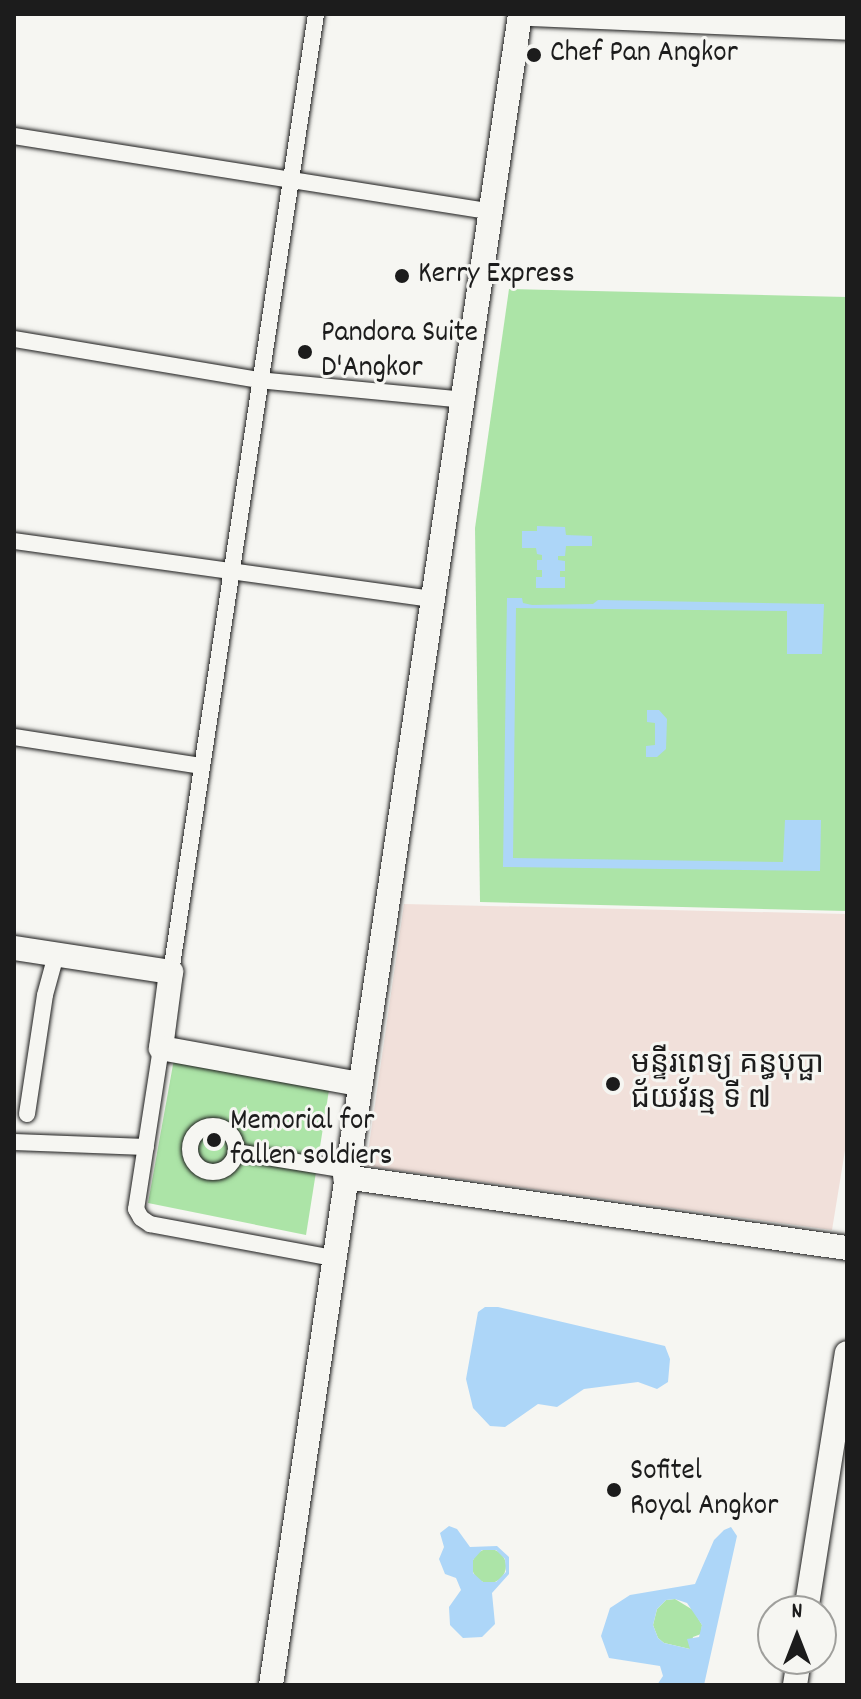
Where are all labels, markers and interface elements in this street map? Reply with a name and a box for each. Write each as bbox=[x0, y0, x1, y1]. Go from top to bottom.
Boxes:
place label: Chef Pan Angkor bbox=[550, 37, 738, 73]
marker: Chef Pan Angkor bbox=[525, 46, 543, 64]
place label: Kerry Express bbox=[418, 258, 575, 294]
marker: Kerry Express bbox=[393, 267, 411, 285]
place label: Pandora Suite D'Angkor bbox=[321, 317, 478, 388]
marker: Pandora Suite D'Angkor bbox=[296, 343, 314, 361]
place label: មន្ទីរពេទ្យ គន្ធបុប្ផា ជ័យវ័រន្ម ទី ៧ bbox=[631, 1049, 824, 1120]
marker: មន្ទីរពេទ្យ គន្ធបុប្ផា ជ័យវ័រន្ម ទី ៧ bbox=[602, 1073, 624, 1095]
place label: Memorial for fallen soldiers bbox=[230, 1105, 392, 1176]
marker: Memorial for fallen soldiers bbox=[205, 1131, 223, 1149]
place label: Sofitel Royal Angkor bbox=[630, 1455, 778, 1526]
marker: Sofitel Royal Angkor bbox=[605, 1481, 623, 1499]
north arrow bbox=[757, 1595, 837, 1675]
text: N bbox=[792, 1597, 802, 1628]

